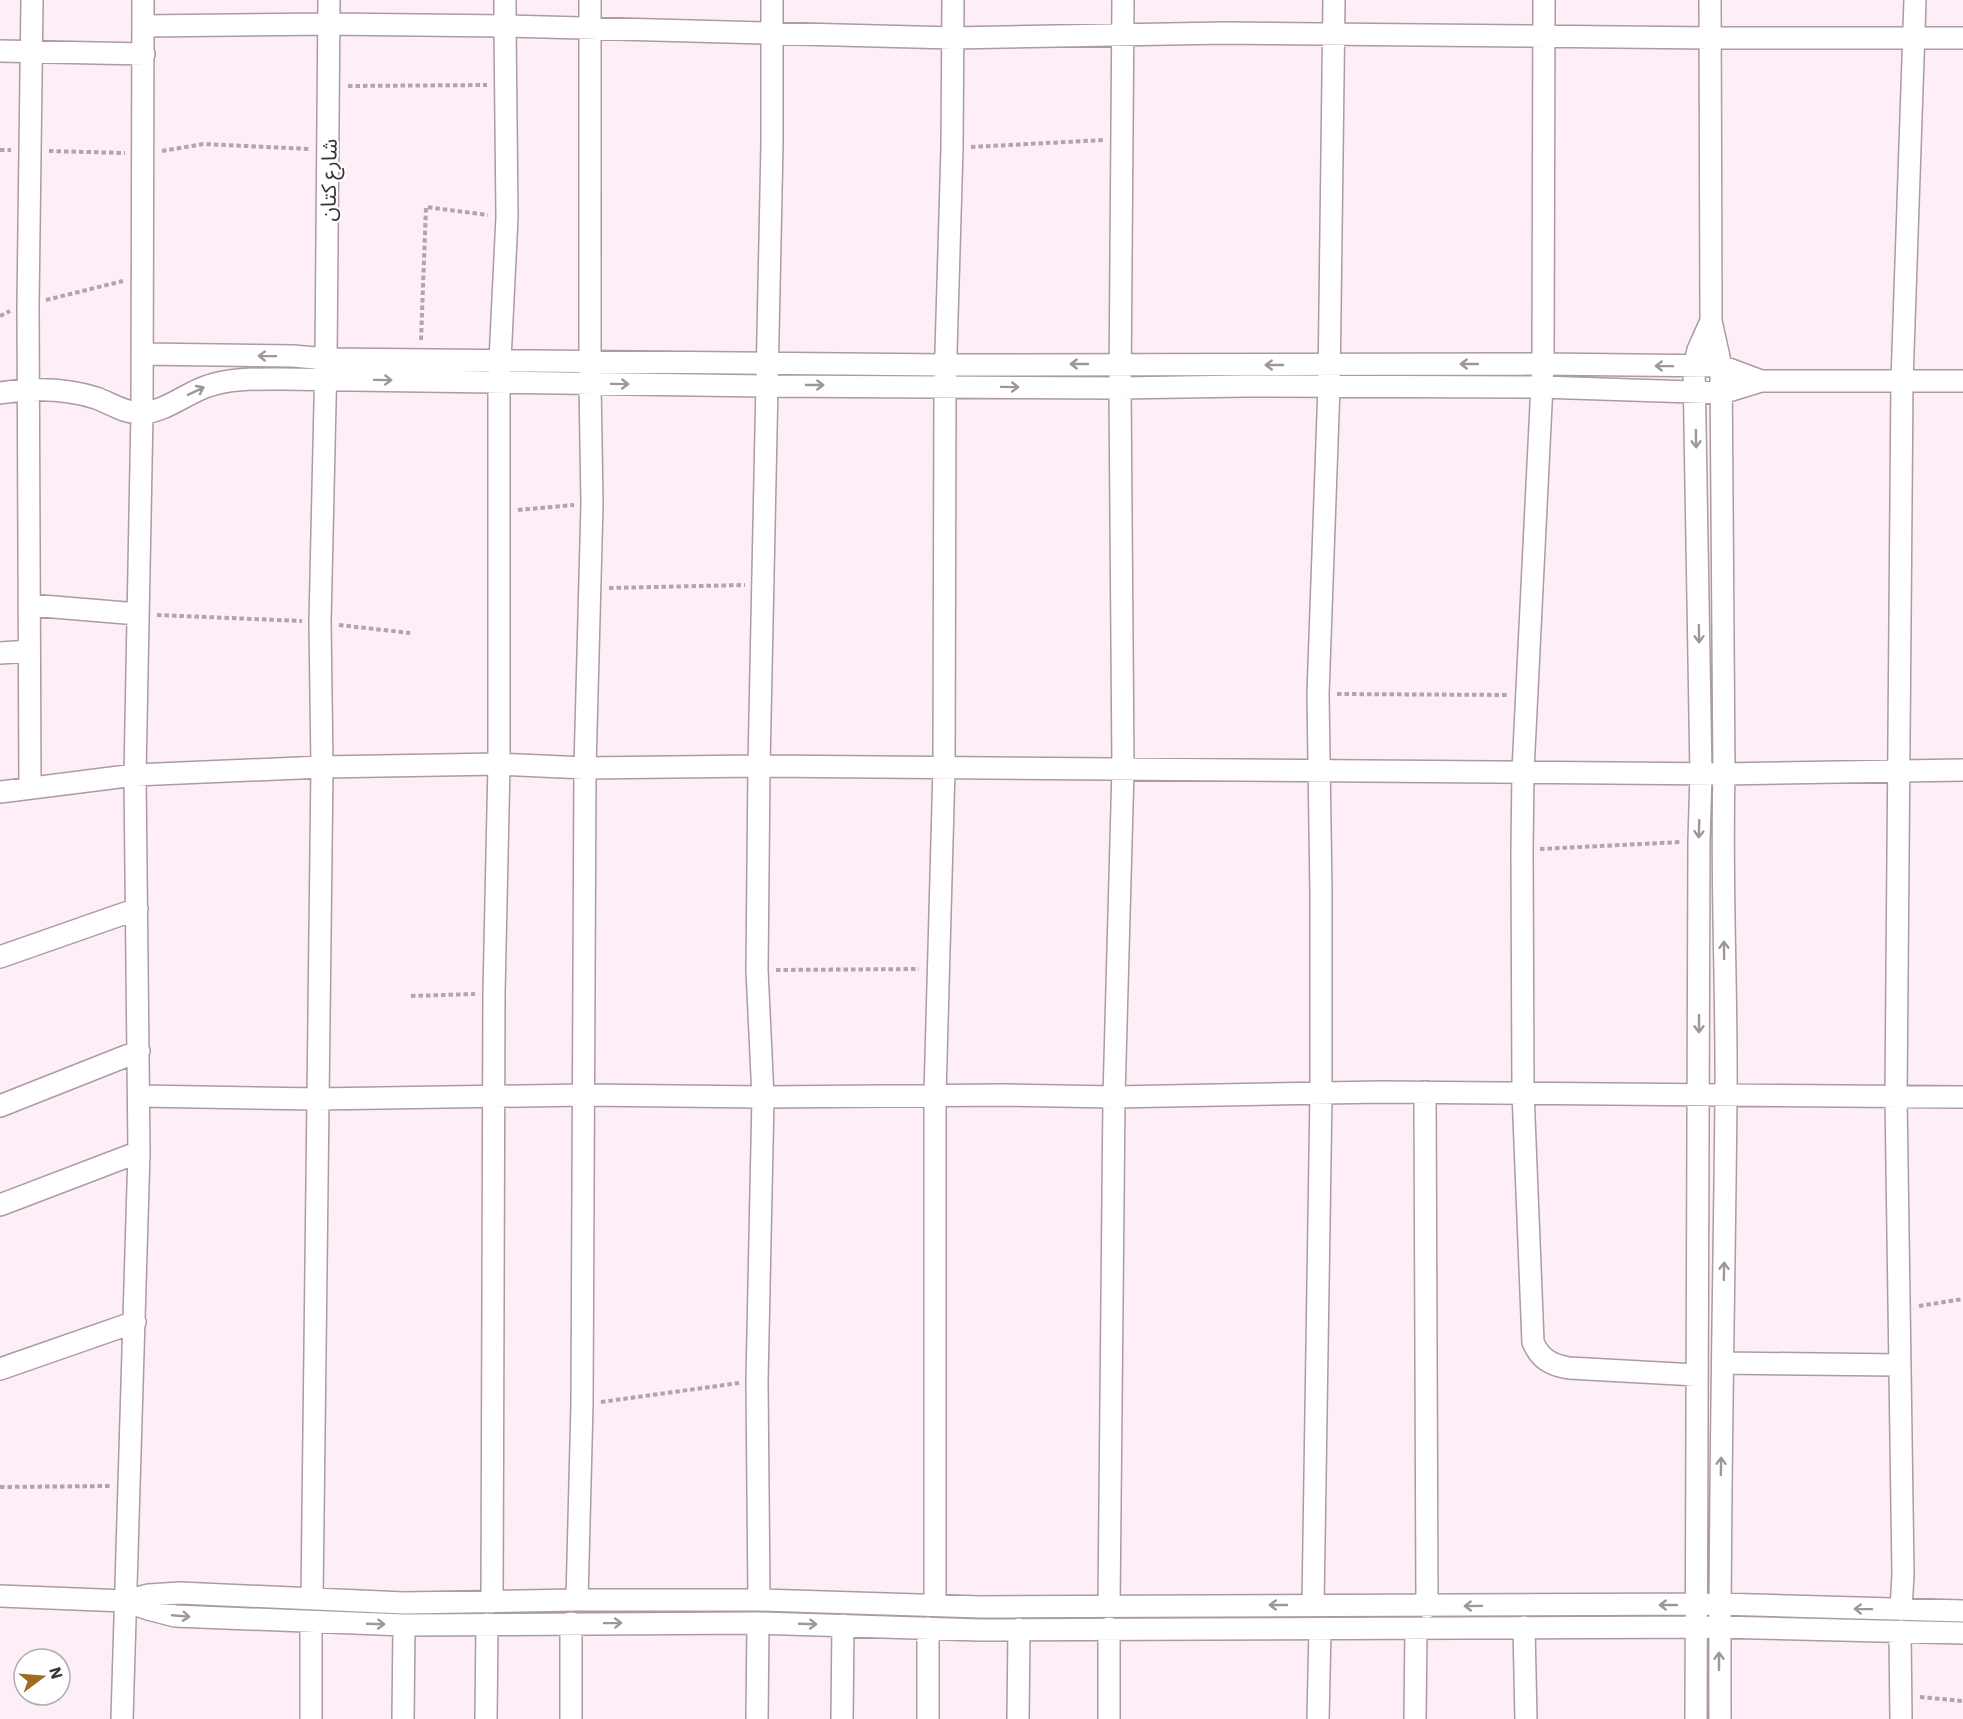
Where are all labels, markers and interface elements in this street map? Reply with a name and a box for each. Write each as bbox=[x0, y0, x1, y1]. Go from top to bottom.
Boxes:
street label: شارع كتان bbox=[313, 138, 345, 222]
one-way arrow bbox=[258, 350, 278, 362]
one-way arrow bbox=[1069, 358, 1089, 370]
one-way arrow bbox=[1459, 358, 1479, 370]
one-way arrow bbox=[1264, 359, 1284, 371]
one-way arrow bbox=[1654, 360, 1674, 372]
one-way arrow bbox=[373, 374, 393, 386]
one-way arrow bbox=[610, 378, 630, 389]
one-way arrow bbox=[805, 379, 825, 391]
one-way arrow bbox=[1000, 381, 1020, 393]
one-way arrow bbox=[187, 385, 205, 396]
one-way arrow bbox=[1690, 429, 1702, 449]
one-way arrow bbox=[1693, 624, 1705, 644]
one-way arrow bbox=[1694, 819, 1705, 839]
one-way arrow bbox=[1718, 940, 1730, 960]
one-way arrow bbox=[1693, 1014, 1704, 1034]
one-way arrow bbox=[1718, 1261, 1730, 1281]
one-way arrow bbox=[1715, 1456, 1727, 1476]
one-way arrow bbox=[1268, 1599, 1288, 1611]
one-way arrow bbox=[1658, 1599, 1678, 1611]
one-way arrow bbox=[1463, 1600, 1483, 1612]
one-way arrow bbox=[1853, 1603, 1873, 1615]
one-way arrow bbox=[171, 1611, 191, 1622]
one-way arrow bbox=[602, 1617, 622, 1629]
one-way arrow bbox=[365, 1618, 385, 1630]
one-way arrow bbox=[797, 1618, 817, 1630]
north arrow bbox=[12, 1647, 72, 1707]
one-way arrow bbox=[1713, 1651, 1725, 1671]
text: N bbox=[45, 1665, 68, 1681]

